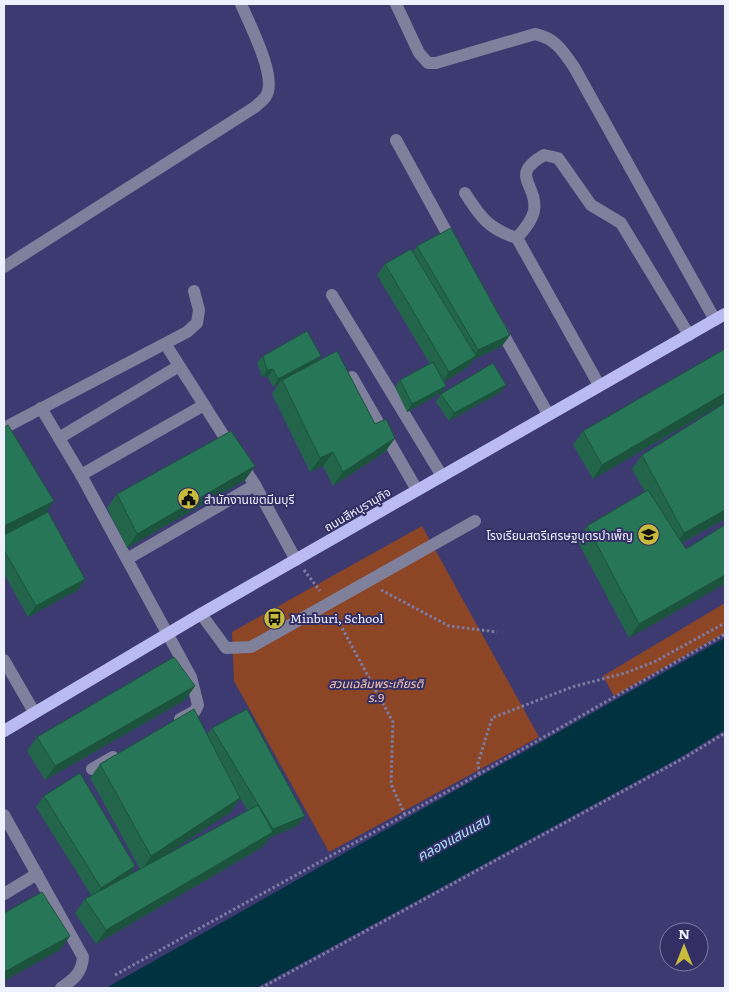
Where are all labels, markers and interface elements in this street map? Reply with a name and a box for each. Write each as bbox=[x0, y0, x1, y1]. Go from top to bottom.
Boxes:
street label: ถนนสีหบุรานุกิจ bbox=[320, 483, 394, 535]
public building icon: สำนักงานเขตมีนบุรี bbox=[176, 487, 200, 511]
place label: สำนักงานเขตมีนบุรี bbox=[204, 490, 295, 508]
school or university icon: โรงเรียนสตรีเศรษฐบุตรบำเพ็ญ bbox=[637, 523, 661, 547]
place label: โรงเรียนสตรีเศรษฐบุตรบำเพ็ญ bbox=[487, 526, 633, 544]
bus stop icon: Minburi, School bbox=[262, 606, 286, 630]
place label: Minburi, School bbox=[290, 609, 383, 627]
park label: สวนเฉลิมพระเกียรติ ร.9 bbox=[329, 674, 425, 706]
water label: คลองแสนแสบ bbox=[413, 808, 495, 865]
north arrow bbox=[659, 922, 709, 972]
text: N bbox=[678, 923, 690, 943]

